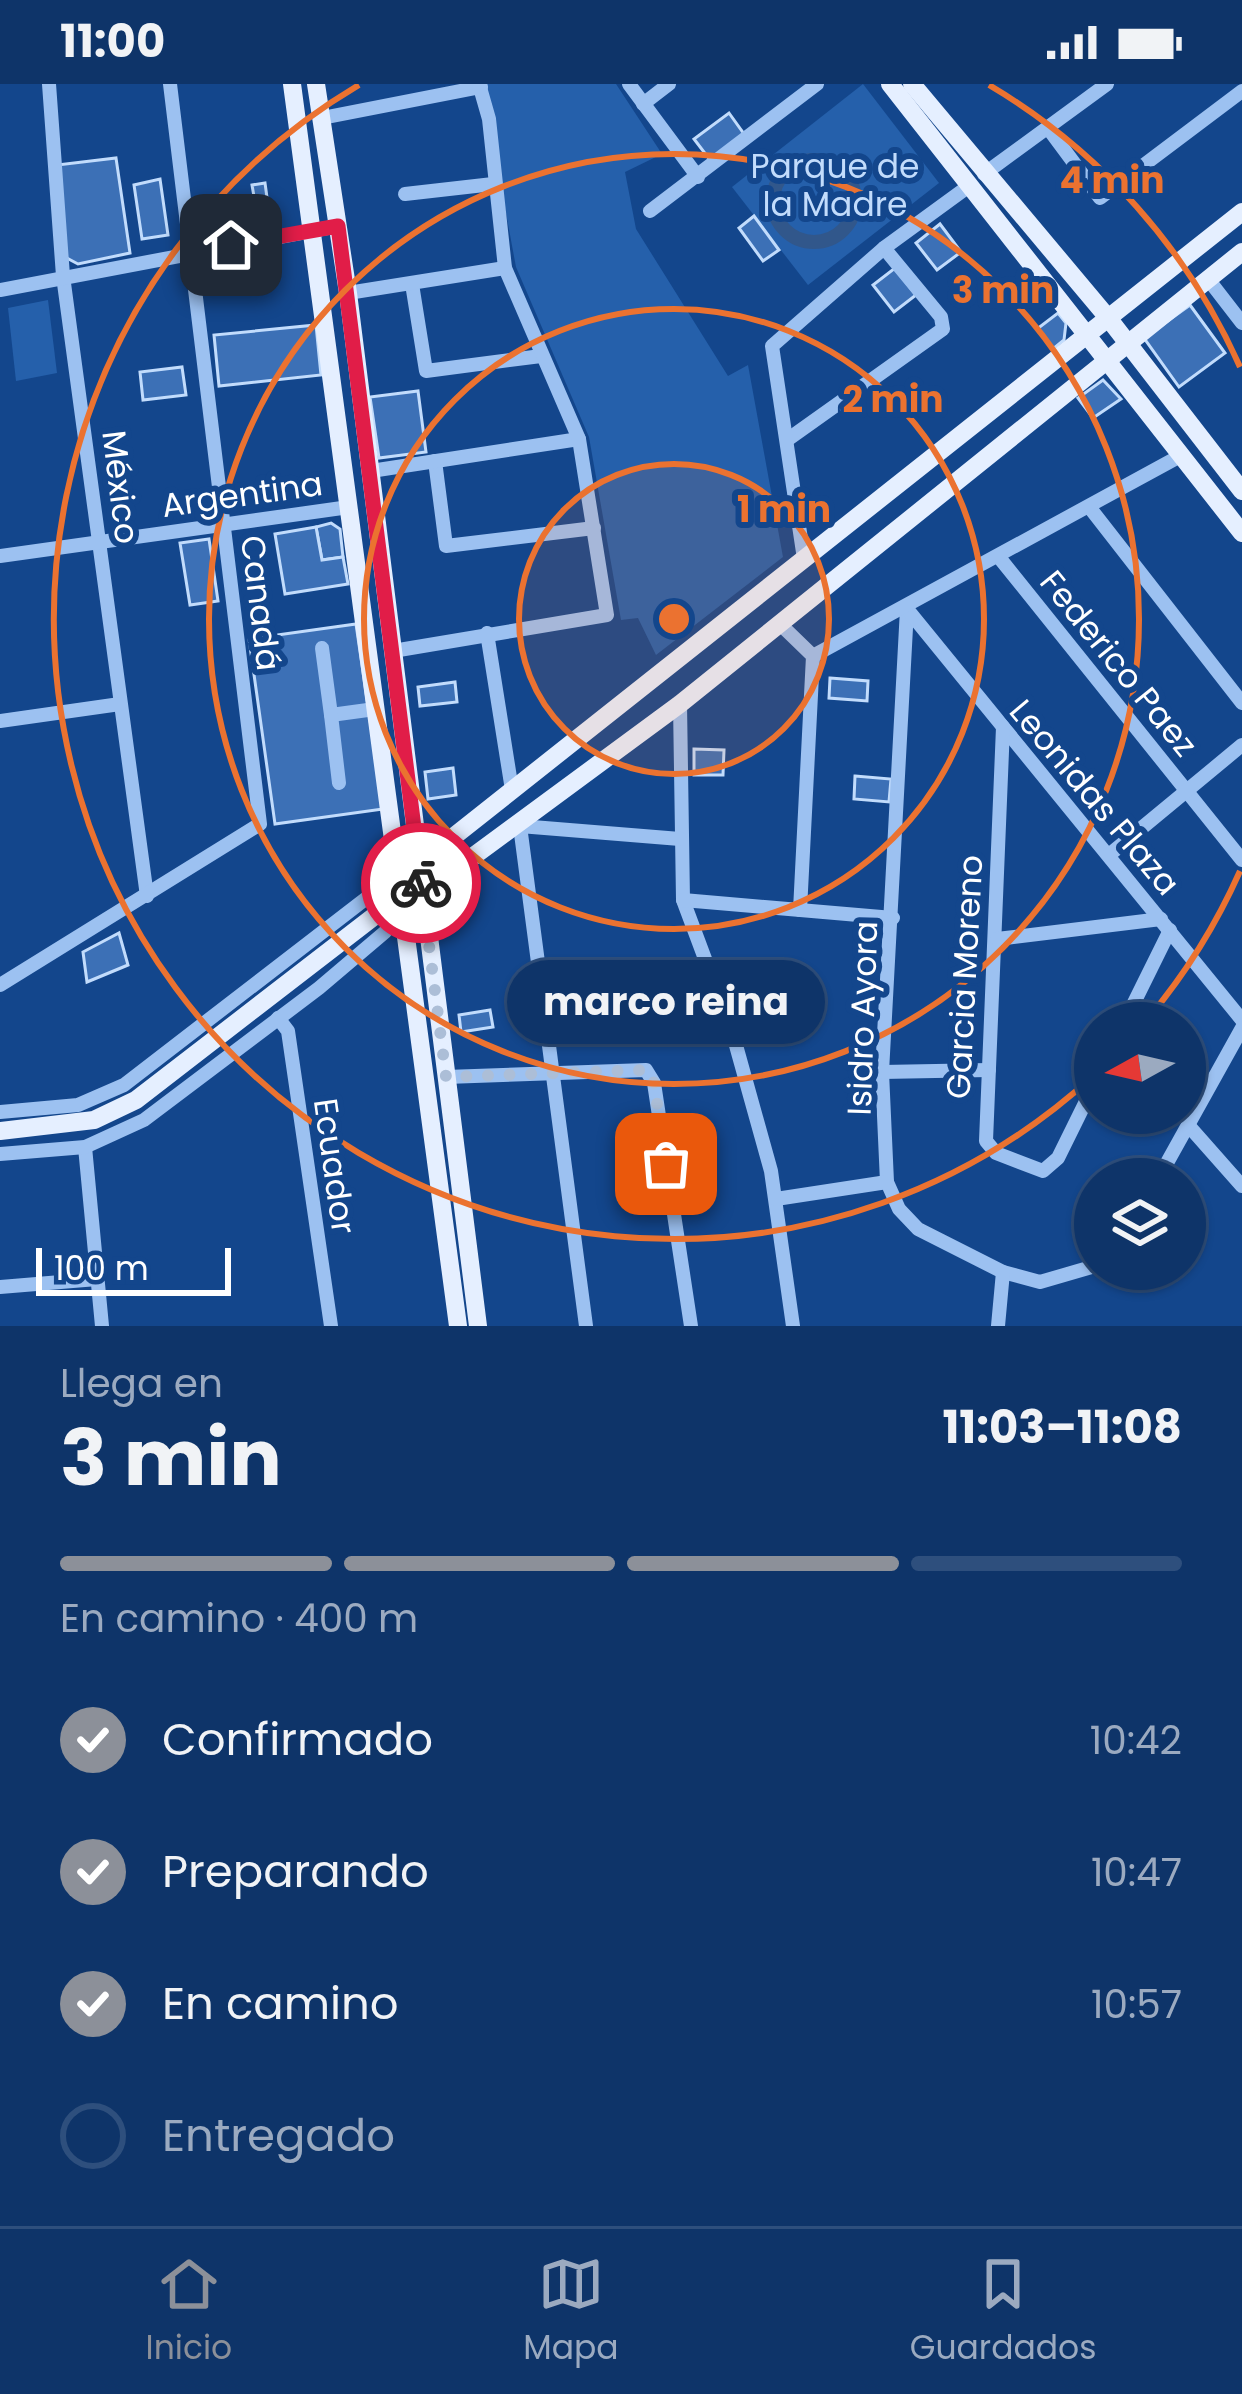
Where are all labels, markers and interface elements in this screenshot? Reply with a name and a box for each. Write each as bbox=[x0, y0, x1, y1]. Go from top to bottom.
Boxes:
text: 11:00 bbox=[60, 10, 165, 73]
park label: Parque de la Madre bbox=[750, 143, 920, 228]
text: 4 min bbox=[1059, 155, 1165, 206]
pin bbox=[180, 194, 282, 296]
icon: home bbox=[198, 212, 264, 278]
text: 3 min bbox=[952, 265, 1054, 316]
text: 2 min bbox=[842, 374, 944, 425]
street label: México bbox=[90, 428, 151, 546]
street label: Argentina bbox=[159, 460, 326, 529]
text: 1 min bbox=[737, 484, 831, 535]
street label: Canadá bbox=[229, 533, 292, 673]
street label: Federico Paez bbox=[1029, 560, 1208, 766]
centre of rings bbox=[653, 598, 695, 640]
street label: Leonidas Plaza bbox=[999, 689, 1191, 905]
courier bbox=[361, 823, 481, 943]
icon: bike bbox=[388, 850, 454, 916]
street label: Garcia Moreno bbox=[935, 854, 994, 1100]
street label: Isidro Ayora bbox=[836, 920, 889, 1116]
callout: marco reina bbox=[507, 960, 825, 1044]
text: marco reina bbox=[543, 974, 789, 1029]
north arrow bbox=[1074, 1002, 1206, 1134]
map controls bbox=[1074, 1002, 1206, 1290]
street label: Ecuador bbox=[302, 1095, 367, 1237]
pin bbox=[615, 1113, 717, 1215]
icon: bag bbox=[633, 1131, 699, 1197]
button: layers bbox=[1074, 1158, 1206, 1290]
scale bar bbox=[36, 1242, 231, 1295]
text: 100 m bbox=[54, 1245, 149, 1292]
text: Llega en bbox=[60, 1356, 223, 1411]
text: 11:03–11:08 bbox=[942, 1396, 1182, 1459]
text: 3 min bbox=[60, 1403, 282, 1512]
text: En camino · 400 m bbox=[60, 1591, 418, 1646]
icon: check bbox=[60, 1707, 126, 1773]
text: Confirmado bbox=[162, 1708, 433, 1771]
text: 10:42 bbox=[1090, 1713, 1182, 1768]
icon: check bbox=[60, 1839, 126, 1905]
text: Preparando bbox=[162, 1840, 429, 1903]
text: 10:47 bbox=[1091, 1845, 1182, 1900]
icon: check bbox=[60, 1971, 126, 2037]
text: En camino bbox=[162, 1972, 399, 2035]
text: 10:57 bbox=[1091, 1977, 1182, 2032]
text: Entregado bbox=[162, 2104, 395, 2167]
tab: Inicio bbox=[146, 2251, 232, 2373]
tab: Mapa bbox=[523, 2251, 619, 2373]
tab: Guardados bbox=[910, 2251, 1096, 2373]

